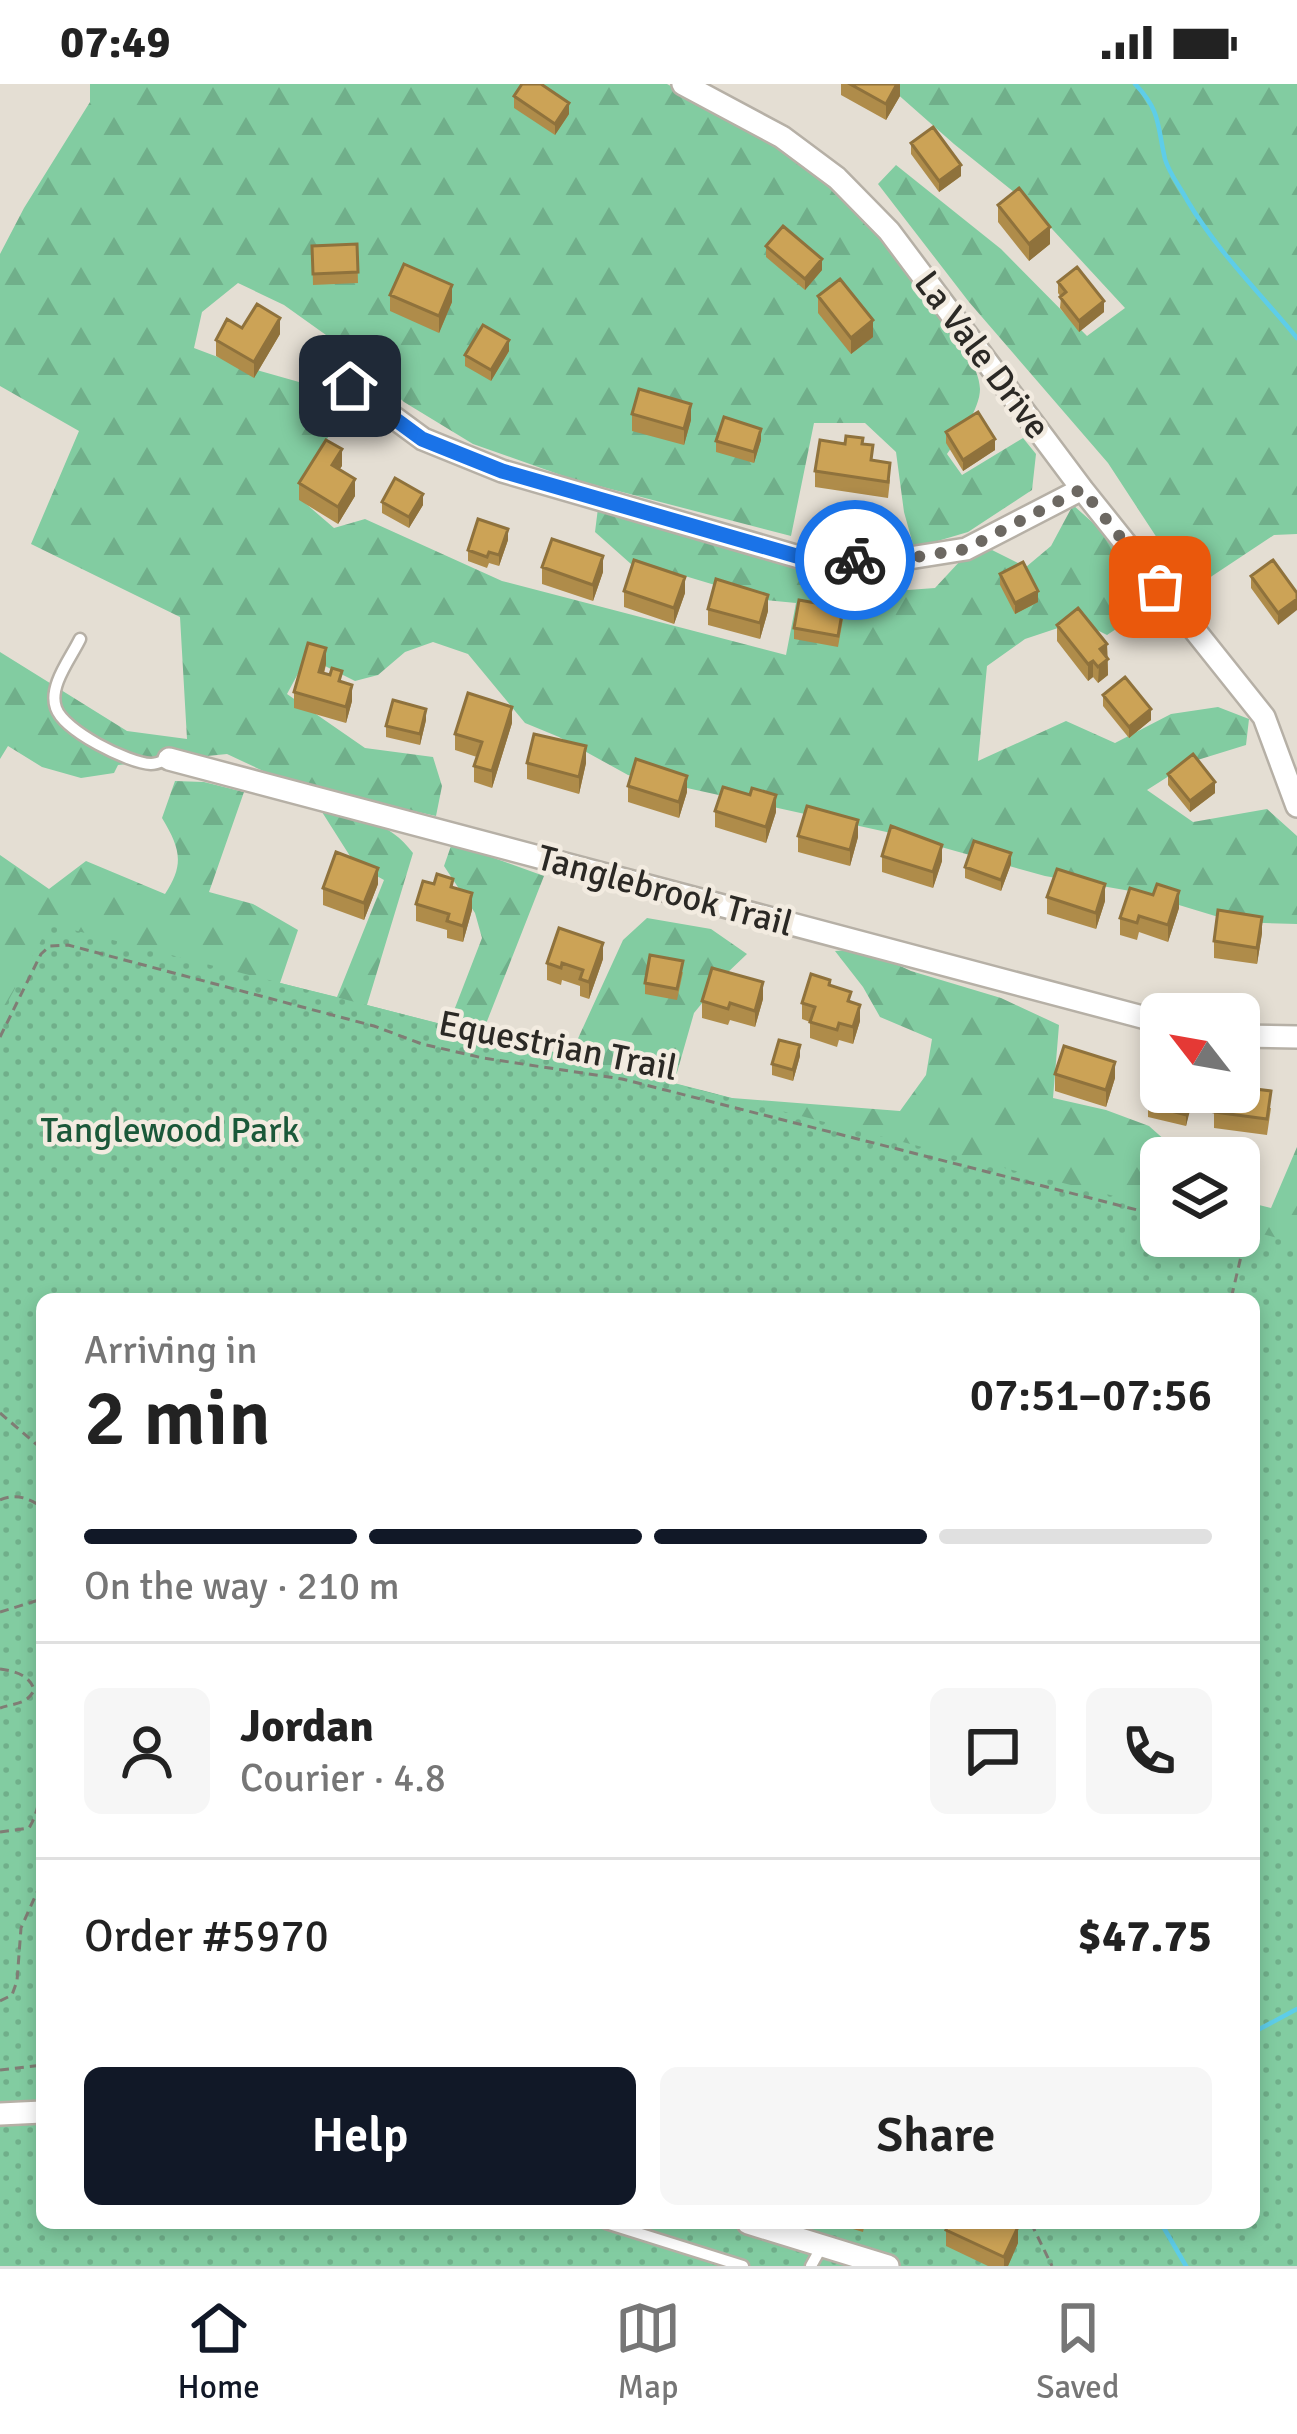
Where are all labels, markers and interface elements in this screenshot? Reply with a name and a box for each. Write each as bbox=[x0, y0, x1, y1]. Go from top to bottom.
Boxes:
text: 07:49 bbox=[60, 15, 170, 70]
street label: La Vale Drive bbox=[904, 262, 1060, 448]
pin bbox=[299, 335, 401, 437]
icon: home bbox=[317, 353, 383, 419]
courier bbox=[795, 500, 915, 620]
icon: bike bbox=[822, 527, 888, 593]
pin bbox=[1109, 536, 1211, 638]
icon: bag bbox=[1127, 554, 1193, 620]
street label: Tanglebrook Trail bbox=[532, 835, 798, 947]
north arrow bbox=[1140, 993, 1260, 1113]
map controls bbox=[1140, 993, 1260, 1257]
street label: Equestrian Trail bbox=[435, 1001, 681, 1091]
park label: Tanglewood Park bbox=[41, 1108, 299, 1153]
button: layers bbox=[1140, 1137, 1260, 1257]
text: Arriving in bbox=[84, 1326, 258, 1374]
text: 07:51–07:56 bbox=[970, 1368, 1212, 1423]
text: 2 min bbox=[84, 1371, 271, 1467]
text: On the way · 210 m bbox=[84, 1562, 400, 1610]
button: person bbox=[84, 1688, 210, 1814]
button: chat bbox=[930, 1688, 1056, 1814]
button: phone bbox=[1086, 1688, 1212, 1814]
text: Jordan bbox=[240, 1699, 374, 1754]
text: Courier · 4.8 bbox=[240, 1754, 446, 1802]
text: Order #5970 bbox=[84, 1909, 329, 1964]
text: $47.75 bbox=[1078, 1909, 1212, 1964]
button: Help bbox=[84, 2067, 636, 2205]
button: Share bbox=[660, 2067, 1212, 2205]
tab: Home bbox=[178, 2295, 260, 2408]
tab: Map bbox=[615, 2295, 681, 2408]
tab: Saved bbox=[1036, 2295, 1119, 2408]

